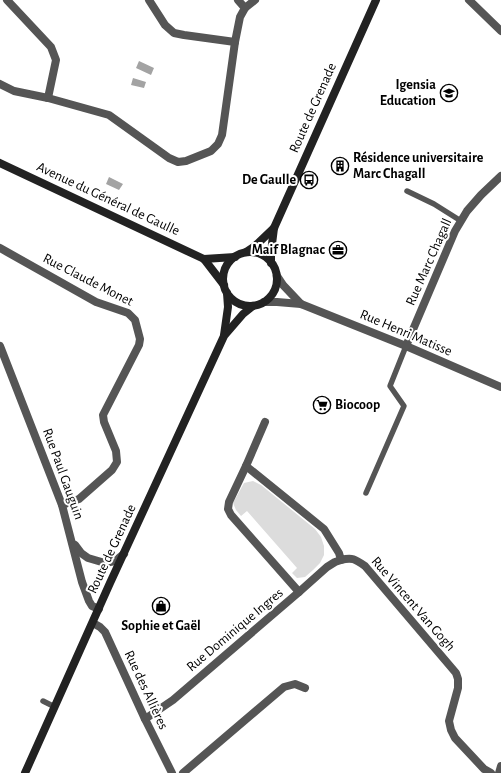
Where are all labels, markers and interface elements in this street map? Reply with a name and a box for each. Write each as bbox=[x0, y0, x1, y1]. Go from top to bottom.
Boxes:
street label: Route de Grenade bbox=[287, 61, 339, 155]
place label: Igensia Education bbox=[380, 78, 436, 108]
school or university icon: Igensia Education bbox=[439, 83, 459, 103]
place label: Résidence universitaire Marc Chagall bbox=[353, 151, 484, 181]
building icon: Résidence universitaire Marc Chagall bbox=[330, 156, 350, 176]
street label: Avenue du Général de Gaulle bbox=[34, 160, 182, 238]
bus stop icon: De Gaulle bbox=[299, 170, 319, 190]
place label: De Gaulle bbox=[242, 173, 296, 187]
street label: Rue Marc Chagall bbox=[404, 216, 454, 308]
office icon: Maif Blagnac bbox=[328, 240, 348, 260]
place label: Maif Blagnac bbox=[252, 243, 326, 257]
street label: Rue Claude Monet bbox=[41, 251, 136, 309]
street label: Rue Henri Matisse bbox=[358, 307, 454, 359]
supermarket icon: Biocoop bbox=[312, 395, 332, 415]
place label: Biocoop bbox=[335, 398, 380, 412]
street label: Rue Paul Gauguin bbox=[40, 426, 86, 522]
street label: Route de Grenade bbox=[85, 502, 139, 596]
street label: Rue Vincent Van Gogh bbox=[368, 554, 458, 654]
street label: Rue Dominique Ingres bbox=[184, 586, 286, 674]
shop icon: Sophie et Gaël bbox=[151, 596, 171, 616]
place label: Sophie et Gaël bbox=[121, 619, 201, 633]
street label: Rue des Allières bbox=[122, 648, 170, 732]

